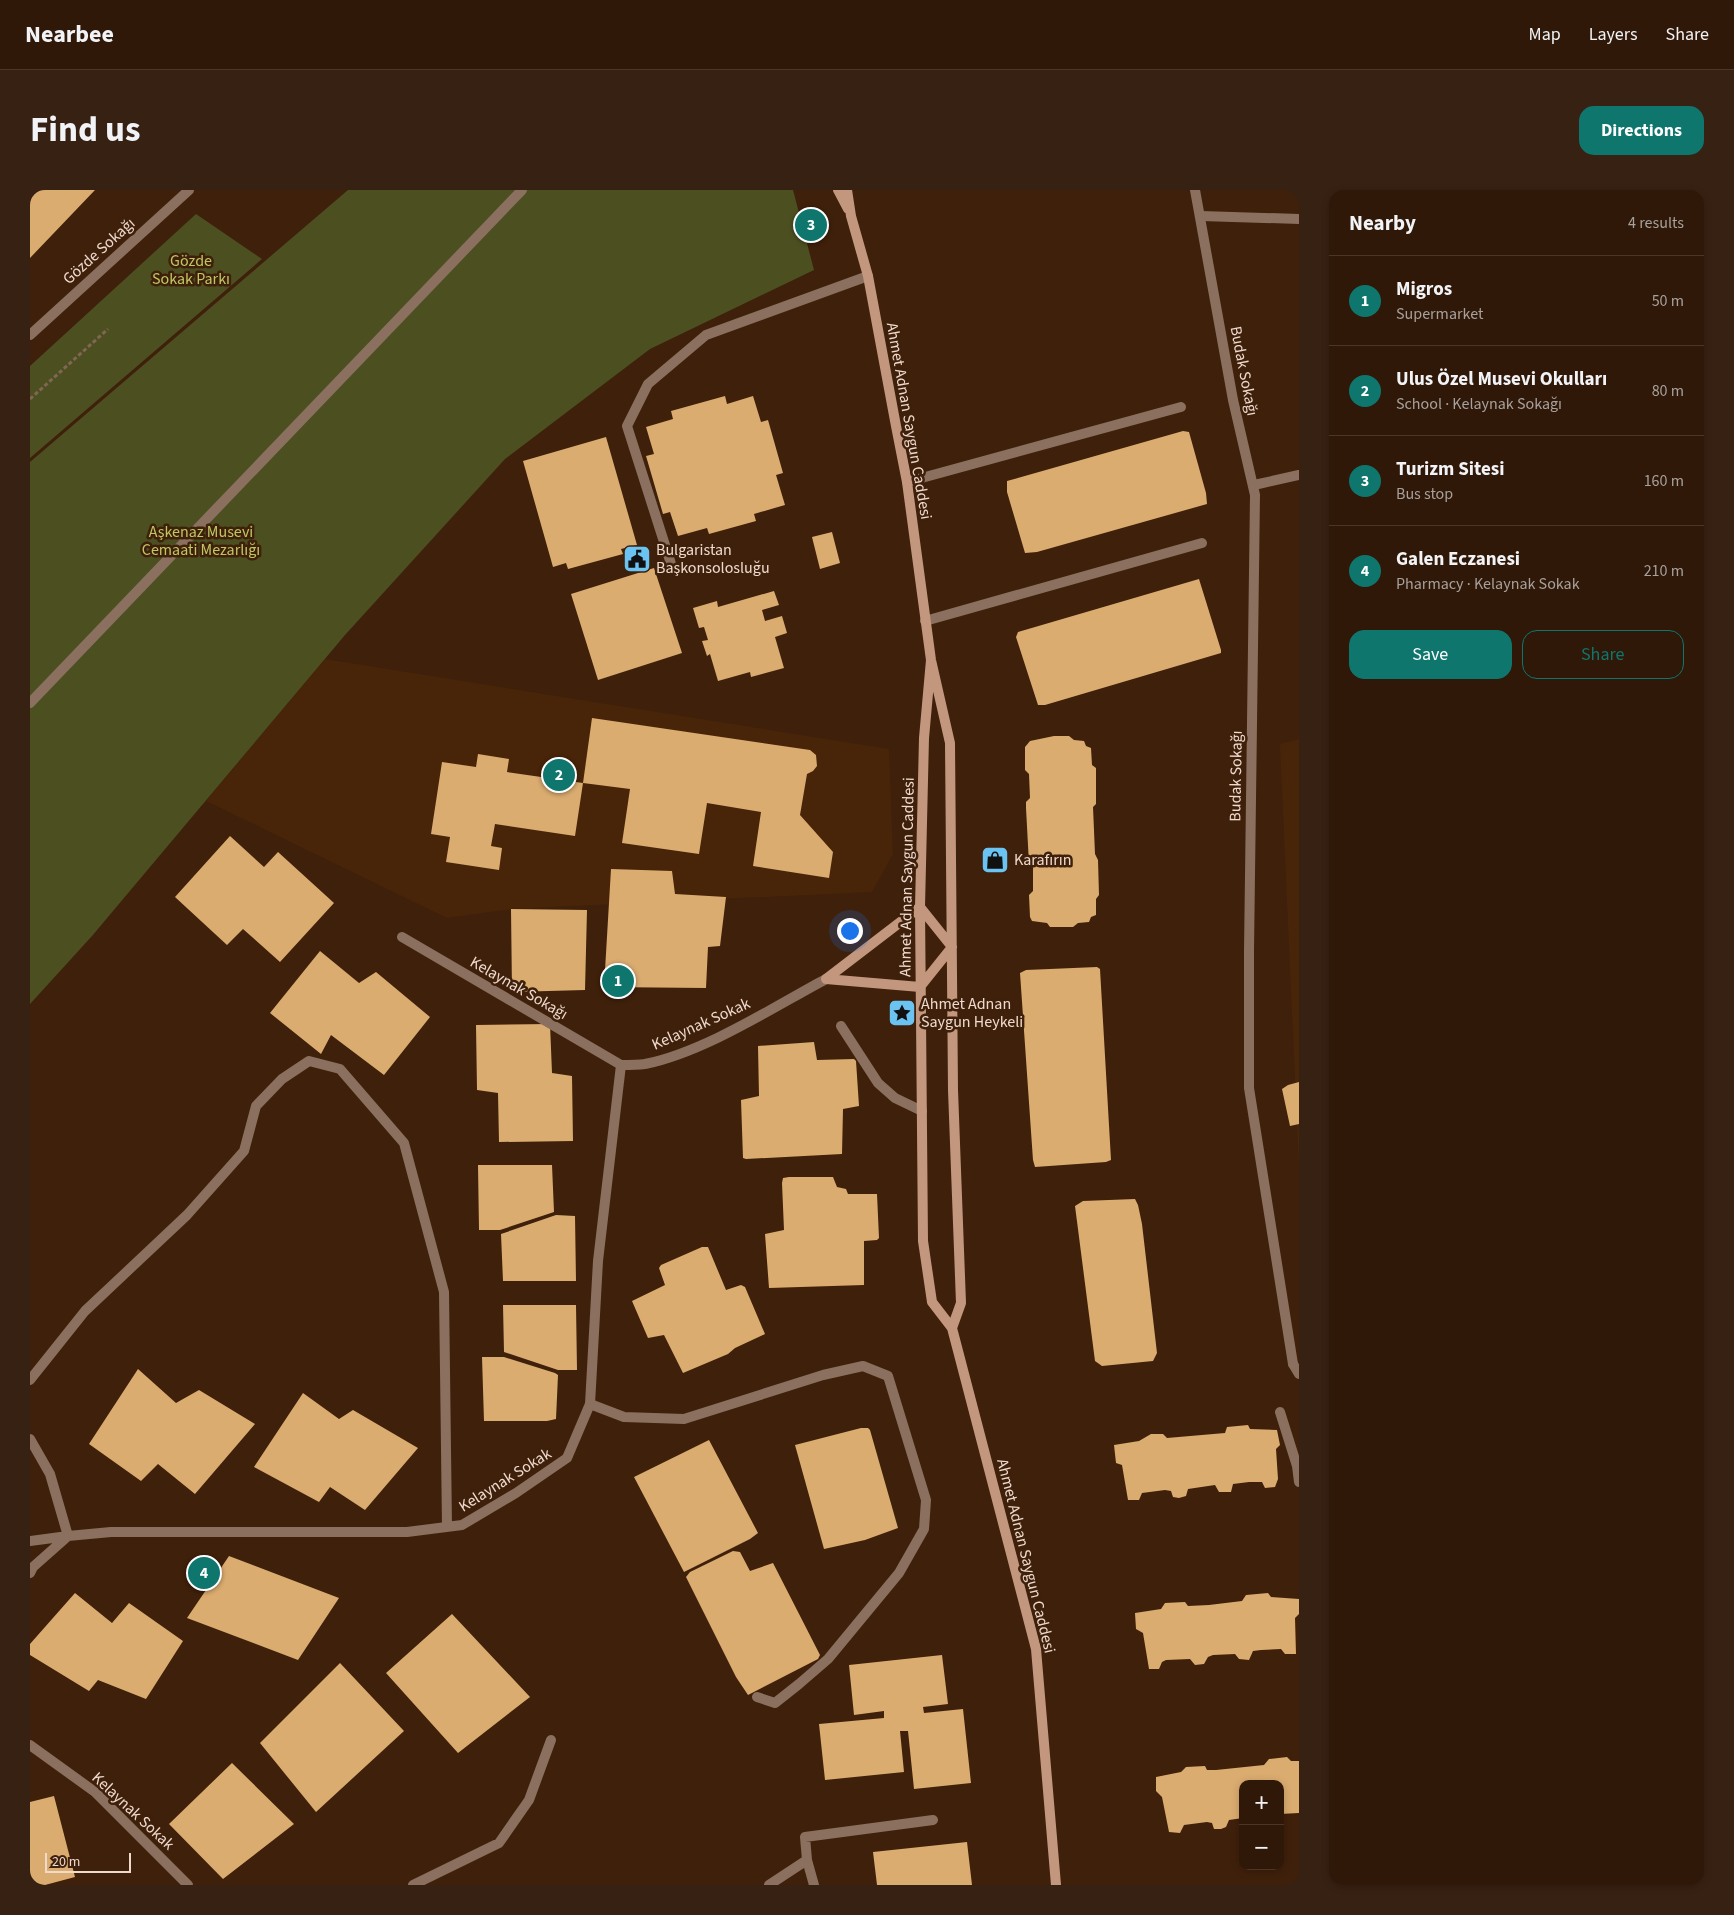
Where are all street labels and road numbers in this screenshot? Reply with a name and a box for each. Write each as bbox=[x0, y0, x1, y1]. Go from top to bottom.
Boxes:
street label: Gözde Sokağı bbox=[58, 213, 140, 289]
street label: Ahmet Adnan Saygun Caddesi bbox=[881, 321, 937, 521]
street label: Budak Sokağı bbox=[1224, 324, 1264, 418]
street label: Budak Sokağı bbox=[1224, 730, 1248, 822]
street label: Ahmet Adnan Saygun Caddesi bbox=[894, 777, 920, 977]
street label: Kelaynak Sokağı bbox=[466, 951, 572, 1025]
street label: Kelaynak Sokak bbox=[648, 992, 754, 1056]
street label: Kelaynak Sokak bbox=[454, 1443, 556, 1517]
street label: Ahmet Adnan Saygun Caddesi bbox=[991, 1456, 1061, 1656]
street label: Kelaynak Sokak bbox=[87, 1767, 179, 1855]

